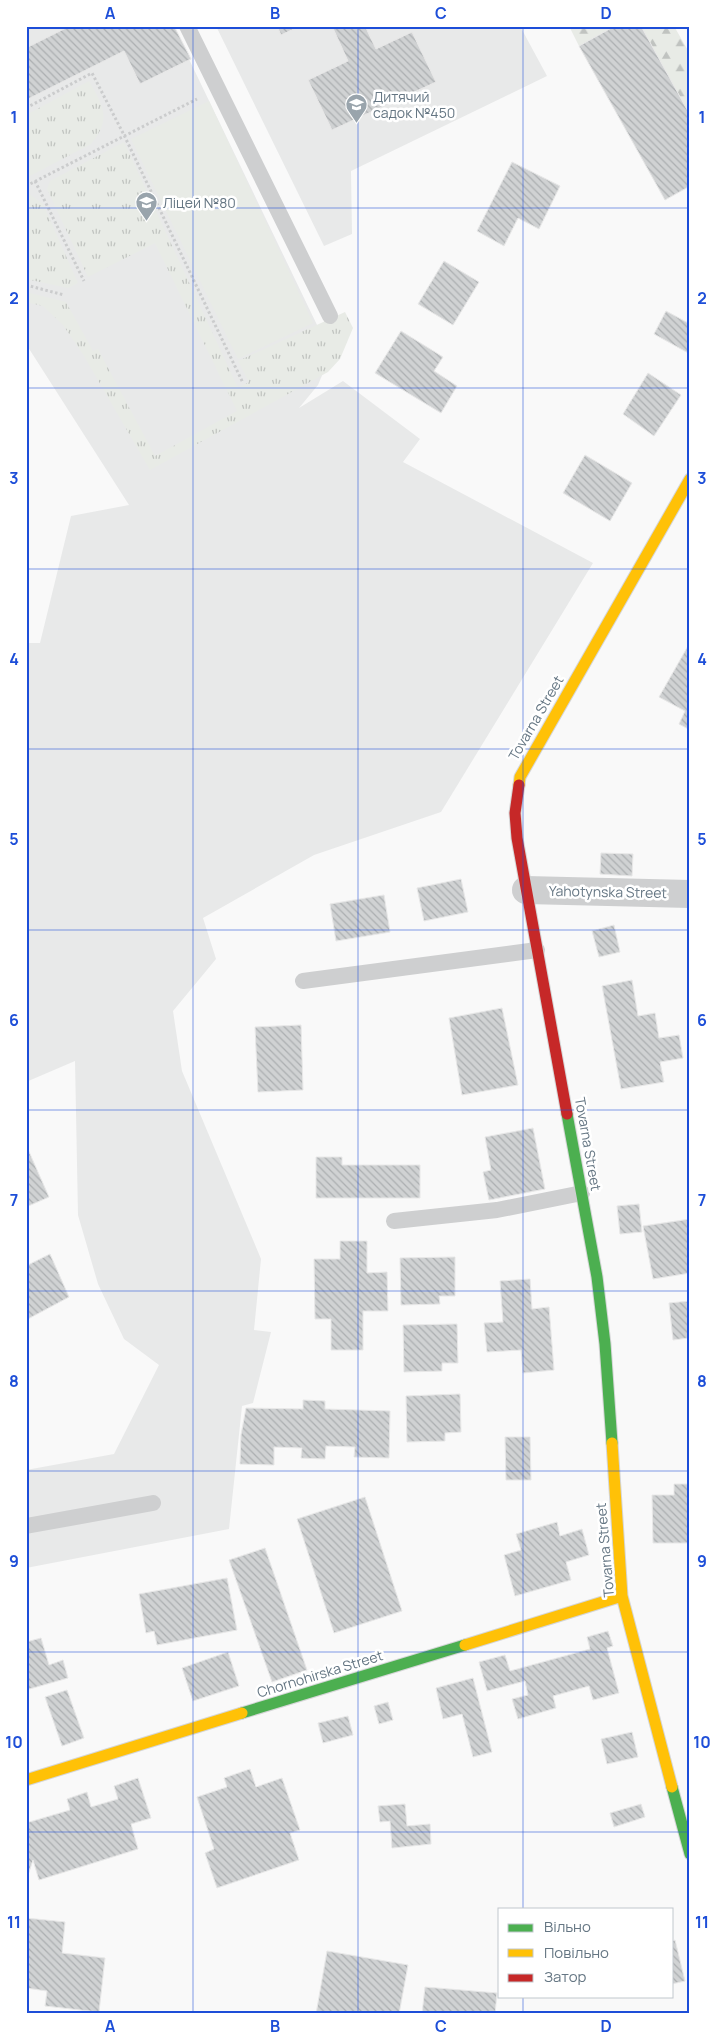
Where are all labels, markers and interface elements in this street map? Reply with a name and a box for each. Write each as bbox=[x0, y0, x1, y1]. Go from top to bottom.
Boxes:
text: A bbox=[105, 2, 116, 24]
text: B bbox=[270, 2, 280, 24]
text: C bbox=[435, 2, 447, 24]
text: D bbox=[600, 2, 612, 24]
place label: Дитячий садок №450 bbox=[373, 87, 455, 122]
school or university icon: Дитячий садок №450 bbox=[345, 93, 369, 124]
text: 1 bbox=[10, 106, 18, 128]
text: 1 bbox=[698, 106, 706, 128]
school or university icon: Ліцей №80 bbox=[135, 191, 159, 222]
place label: Ліцей №80 bbox=[163, 193, 236, 212]
text: 2 bbox=[9, 287, 19, 309]
text: 2 bbox=[697, 287, 707, 309]
text: 3 bbox=[9, 467, 19, 489]
text: 3 bbox=[697, 467, 707, 489]
text: 4 bbox=[9, 648, 19, 670]
text: 4 bbox=[697, 648, 707, 670]
street label: Tovarna Street bbox=[504, 672, 568, 764]
text: 5 bbox=[9, 828, 19, 850]
text: 5 bbox=[697, 828, 707, 850]
street label: Yahotynska Street bbox=[549, 881, 668, 902]
text: 6 bbox=[9, 1009, 19, 1031]
text: 6 bbox=[697, 1009, 707, 1031]
street label: Tovarna Street bbox=[571, 1096, 606, 1193]
text: 7 bbox=[10, 1189, 18, 1211]
text: 7 bbox=[698, 1189, 706, 1211]
text: 8 bbox=[9, 1370, 19, 1392]
text: 8 bbox=[697, 1370, 707, 1392]
street label: Tovarna Street bbox=[591, 1502, 618, 1598]
text: 9 bbox=[9, 1550, 19, 1572]
text: 9 bbox=[697, 1550, 707, 1572]
street label: Chornohirska Street bbox=[255, 1645, 385, 1702]
text: 10 bbox=[5, 1731, 23, 1753]
text: 10 bbox=[693, 1731, 711, 1753]
legend bbox=[498, 1908, 674, 1998]
text: 11 bbox=[7, 1911, 21, 1933]
text: 11 bbox=[695, 1911, 709, 1933]
text: Вільно bbox=[544, 1916, 591, 1937]
text: Повільно bbox=[544, 1942, 609, 1963]
text: Затор bbox=[544, 1966, 587, 1987]
text: A bbox=[105, 2015, 116, 2037]
text: B bbox=[270, 2015, 280, 2037]
text: C bbox=[435, 2015, 447, 2037]
text: D bbox=[600, 2015, 612, 2037]

